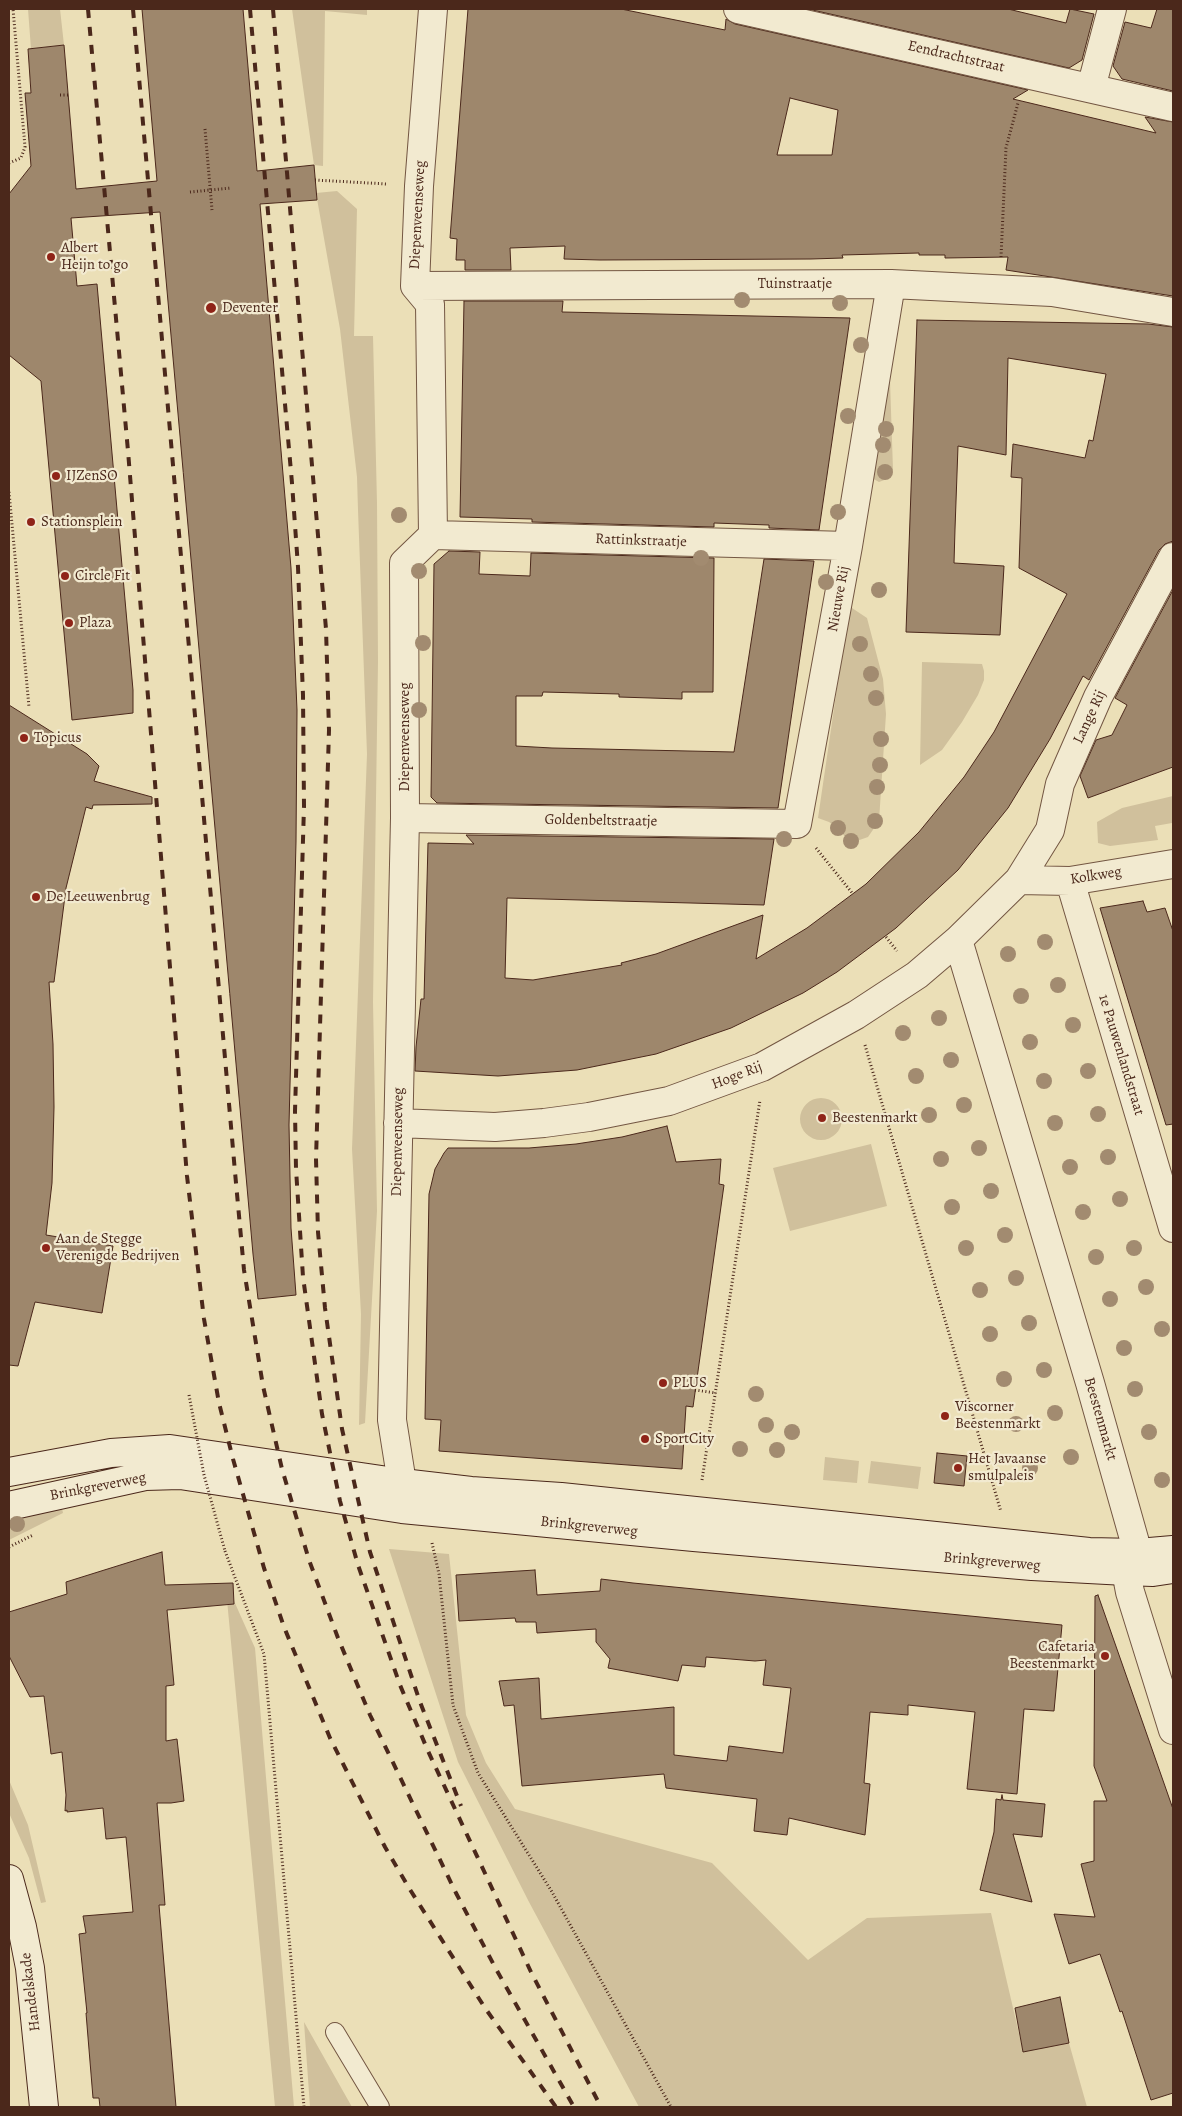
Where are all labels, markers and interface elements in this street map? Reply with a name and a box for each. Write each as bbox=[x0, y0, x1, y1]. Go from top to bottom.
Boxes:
street label: Eendrachtstraat bbox=[906, 37, 1006, 77]
street label: Diepenveenseweg bbox=[406, 160, 430, 270]
place label: Albert Heijn to go bbox=[61, 239, 128, 274]
marker: Albert Heijn to go bbox=[45, 251, 57, 263]
street label: Tuinstraatje bbox=[758, 275, 832, 293]
place label: Deventer bbox=[222, 299, 278, 317]
marker: Deventer bbox=[204, 301, 218, 315]
place label: IJZenSO bbox=[66, 467, 118, 485]
marker: IJZenSO bbox=[50, 470, 62, 482]
place label: Stationsplein bbox=[41, 513, 123, 531]
marker: Stationsplein bbox=[25, 516, 37, 528]
street label: Rattinkstraatje bbox=[595, 530, 687, 552]
street label: Nieuwe Rij bbox=[824, 565, 854, 633]
place label: Circle Fit bbox=[75, 567, 130, 585]
marker: Circle Fit bbox=[59, 570, 71, 582]
place label: Plaza bbox=[79, 614, 112, 632]
marker: Plaza bbox=[63, 617, 75, 629]
street label: Diepenveenseweg bbox=[396, 682, 414, 792]
street label: Lange Rij bbox=[1070, 687, 1110, 747]
place label: Topicus bbox=[34, 729, 81, 747]
marker: Topicus bbox=[18, 732, 30, 744]
street label: Goldenbeltstraatje bbox=[544, 811, 658, 831]
street label: Kolkweg bbox=[1069, 863, 1123, 889]
place label: De Leeuwenbrug bbox=[46, 888, 150, 906]
marker: De Leeuwenbrug bbox=[30, 891, 42, 903]
street label: 1e Pauwenlandstraat bbox=[1094, 992, 1148, 1118]
street label: Hoge Rij bbox=[709, 1058, 765, 1094]
street label: Diepenveenseweg bbox=[388, 1087, 408, 1197]
place label: Beestenmarkt bbox=[832, 1109, 918, 1127]
marker: Beestenmarkt bbox=[816, 1112, 828, 1124]
place label: Aan de Stegge Verenigde Bedrijven bbox=[56, 1230, 179, 1265]
marker: Aan de Stegge Verenigde Bedrijven bbox=[40, 1242, 52, 1254]
place label: PLUS bbox=[673, 1374, 707, 1392]
street label: Beestenmarkt bbox=[1080, 1375, 1120, 1463]
marker: PLUS bbox=[657, 1377, 669, 1389]
place label: Viscorner Beestenmarkt bbox=[955, 1398, 1041, 1433]
marker: Viscorner Beestenmarkt bbox=[939, 1410, 951, 1422]
place label: SportCity bbox=[655, 1430, 714, 1448]
marker: SportCity bbox=[639, 1433, 651, 1445]
place label: Het Javaanse smulpaleis bbox=[968, 1450, 1046, 1485]
marker: Het Javaanse smulpaleis bbox=[952, 1462, 964, 1474]
street label: Brinkgreverweg bbox=[48, 1469, 148, 1505]
street label: Brinkgreverweg bbox=[540, 1513, 638, 1541]
street label: Brinkgreverweg bbox=[943, 1549, 1041, 1575]
place label: Cafetaria Beestenmarkt bbox=[1009, 1638, 1095, 1673]
marker: Cafetaria Beestenmarkt bbox=[1099, 1650, 1111, 1662]
street label: Handelskade bbox=[17, 1951, 45, 2033]

